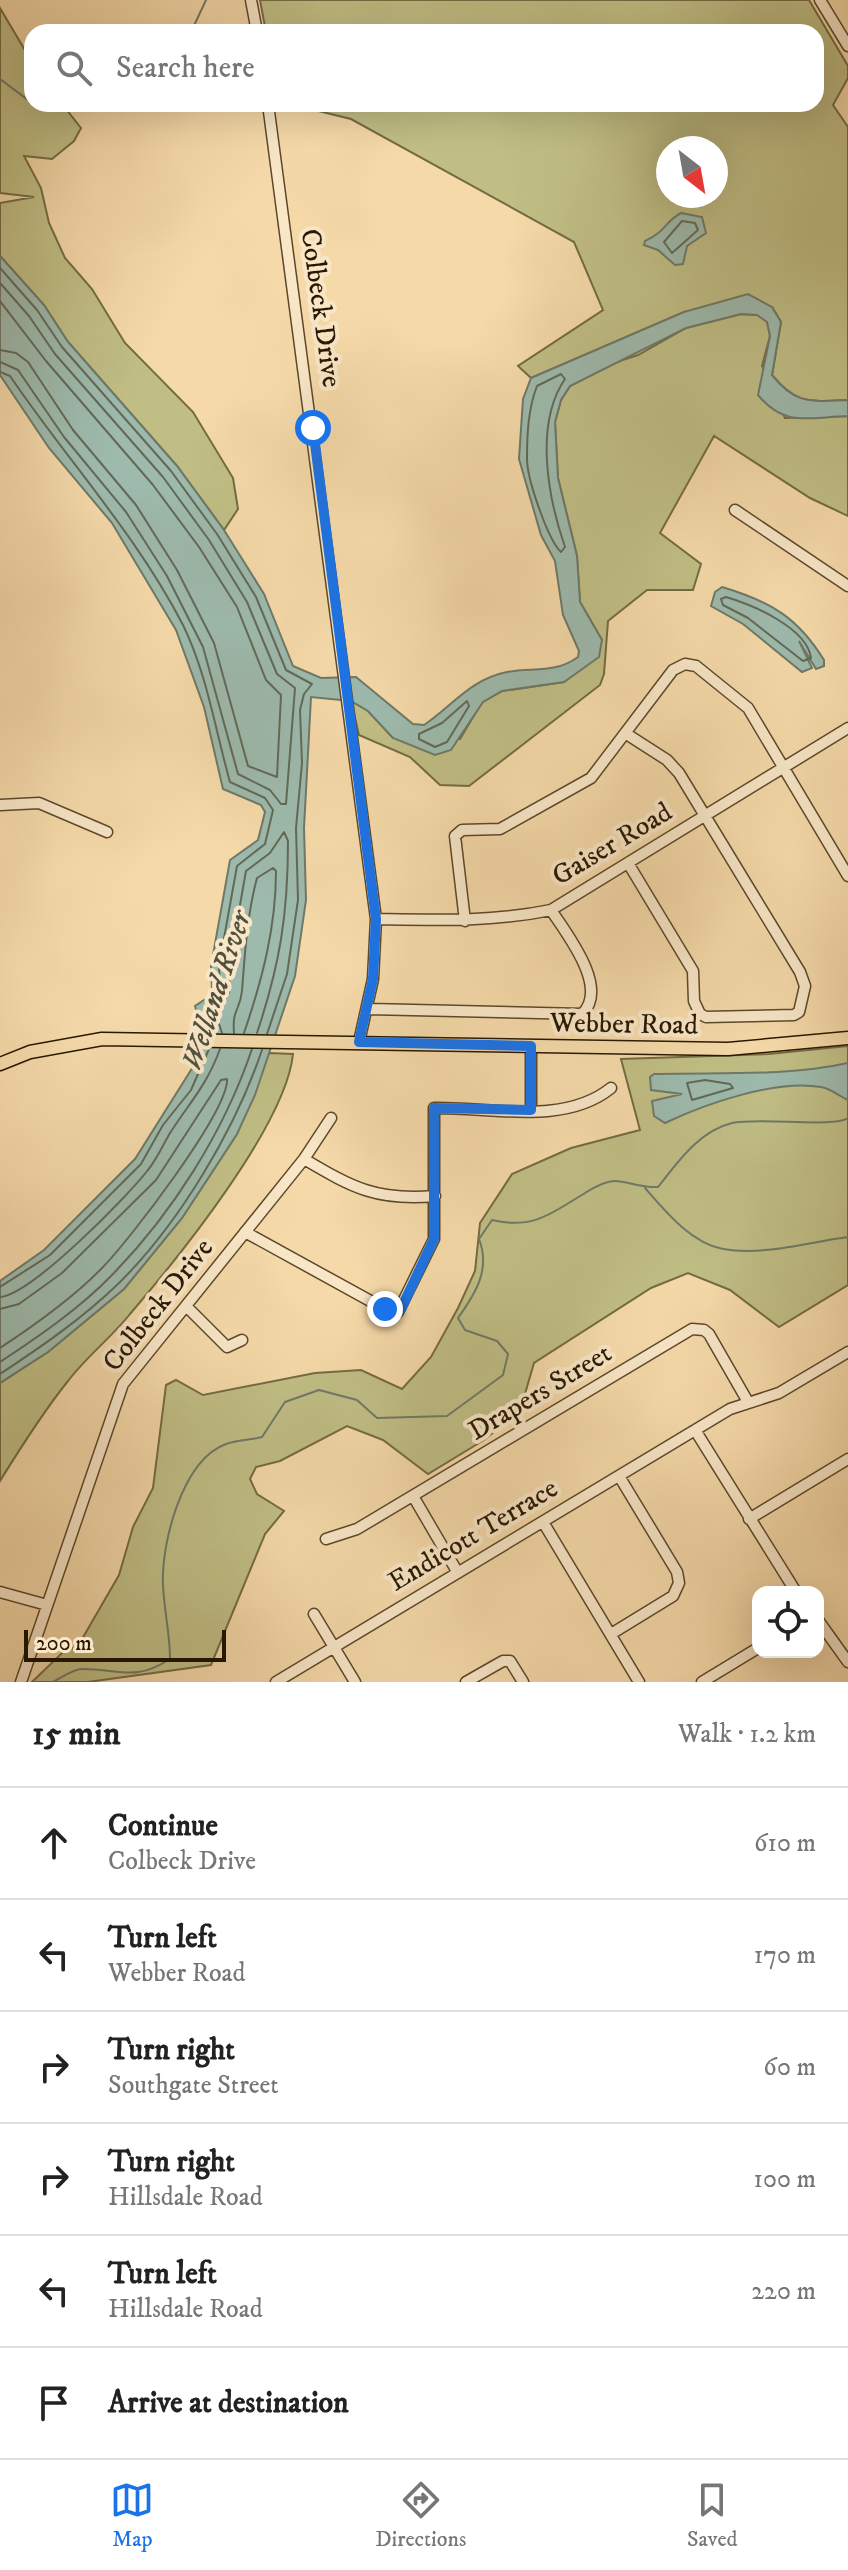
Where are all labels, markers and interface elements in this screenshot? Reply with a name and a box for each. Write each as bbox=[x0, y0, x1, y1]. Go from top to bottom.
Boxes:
search box bbox=[24, 24, 824, 112]
icon: search bbox=[52, 46, 96, 90]
text: Search here bbox=[116, 50, 255, 87]
north arrow bbox=[656, 136, 728, 208]
street label: Colbeck Drive bbox=[293, 227, 349, 389]
route start bbox=[295, 410, 331, 446]
street label: Gaiser Road bbox=[546, 794, 678, 894]
water label: Welland River bbox=[174, 905, 261, 1075]
street label: Webber Road bbox=[549, 1005, 698, 1043]
street label: Colbeck Drive bbox=[95, 1231, 221, 1379]
route end bbox=[367, 1291, 403, 1327]
street label: Drapers Street bbox=[462, 1336, 618, 1448]
street label: Endicott Terrace bbox=[382, 1471, 564, 1599]
map controls bbox=[752, 1586, 824, 1658]
button: locate bbox=[752, 1586, 824, 1658]
scale bar bbox=[24, 1626, 226, 1662]
text: 200 m bbox=[36, 1630, 92, 1657]
text: 15 min bbox=[32, 1713, 121, 1755]
text: Walk · 1.2 km bbox=[678, 1718, 816, 1751]
text: Continue bbox=[108, 1808, 218, 1845]
icon: ahead bbox=[32, 1821, 76, 1865]
text: 610 m bbox=[754, 1827, 816, 1860]
text: Colbeck Drive bbox=[108, 1845, 256, 1878]
text: Turn left bbox=[108, 1920, 217, 1957]
icon: left bbox=[32, 1933, 76, 1977]
text: 170 m bbox=[754, 1939, 816, 1972]
text: Webber Road bbox=[108, 1957, 246, 1990]
text: Turn right bbox=[108, 2032, 235, 2069]
icon: right bbox=[32, 2045, 76, 2089]
text: 60 m bbox=[763, 2051, 816, 2084]
text: Southgate Street bbox=[108, 2069, 279, 2102]
text: Turn right bbox=[108, 2144, 235, 2181]
icon: right bbox=[32, 2157, 76, 2201]
text: 100 m bbox=[753, 2163, 816, 2196]
text: Hillsdale Road bbox=[108, 2181, 263, 2214]
text: Turn left bbox=[108, 2256, 217, 2293]
icon: left bbox=[32, 2269, 76, 2313]
text: 220 m bbox=[751, 2275, 816, 2308]
text: Hillsdale Road bbox=[108, 2293, 263, 2326]
icon: arrive bbox=[32, 2381, 76, 2425]
text: Arrive at destination bbox=[108, 2385, 349, 2422]
tab: Map bbox=[110, 2478, 154, 2553]
tab: Directions bbox=[375, 2478, 466, 2553]
tab: Saved bbox=[687, 2478, 738, 2553]

